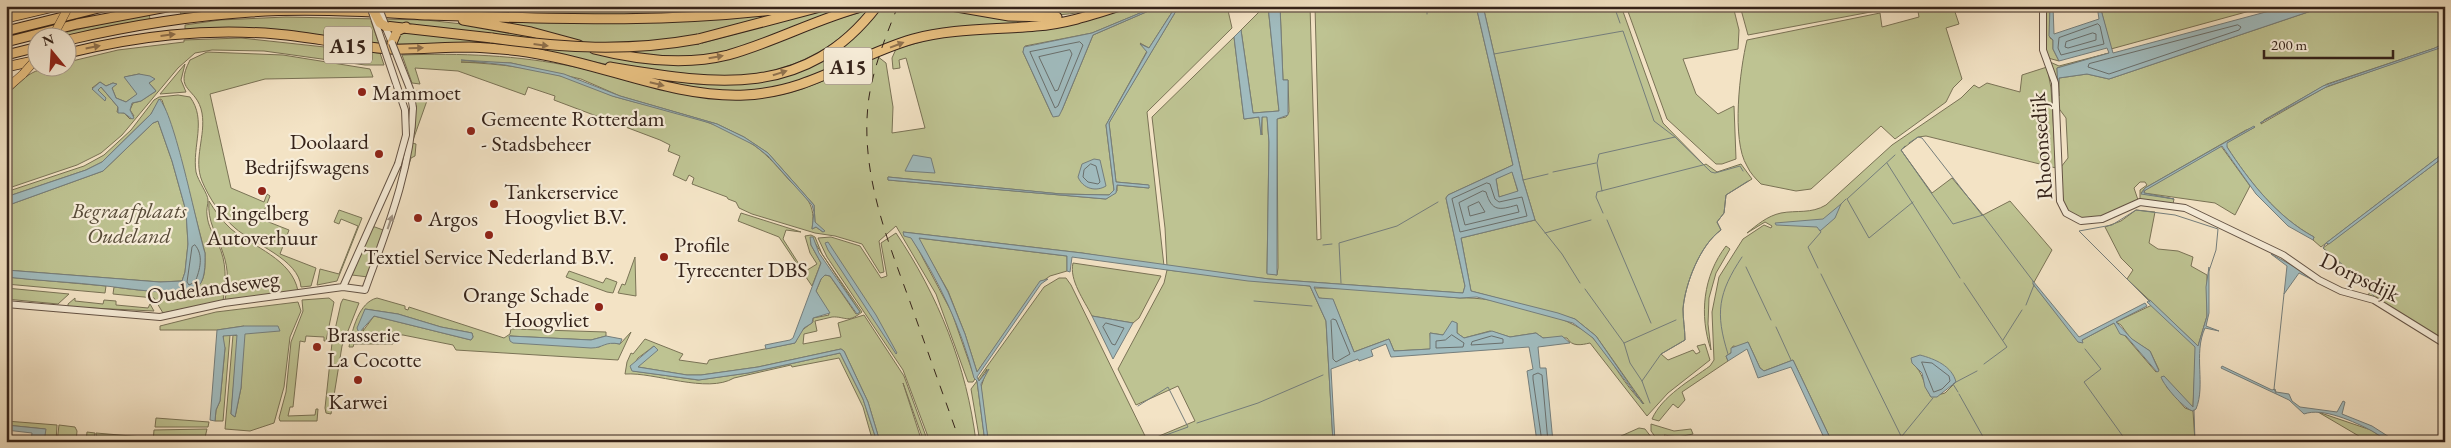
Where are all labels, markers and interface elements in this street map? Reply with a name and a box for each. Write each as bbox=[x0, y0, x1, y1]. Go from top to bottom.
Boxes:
road number: A15 bbox=[324, 26, 372, 64]
north arrow bbox=[28, 28, 78, 78]
scale bar bbox=[2264, 28, 2392, 60]
text: N bbox=[40, 29, 57, 50]
one-way arrow bbox=[160, 30, 176, 38]
text: 200 m bbox=[2271, 35, 2308, 54]
one-way arrow bbox=[533, 41, 549, 49]
one-way arrow bbox=[890, 41, 905, 48]
one-way arrow bbox=[86, 43, 101, 51]
one-way arrow bbox=[409, 44, 425, 52]
road number: A15 bbox=[824, 48, 872, 84]
one-way arrow bbox=[709, 52, 725, 60]
one-way arrow bbox=[773, 68, 788, 76]
place label: Mammoet bbox=[372, 78, 461, 107]
one-way arrow bbox=[650, 80, 665, 88]
marker: Mammoet bbox=[356, 86, 368, 98]
street label: Rhoonsedijk bbox=[2023, 91, 2059, 201]
place label: Gemeente Rotterdam - Stadsbeheer bbox=[481, 104, 665, 158]
marker: Gemeente Rotterdam - Stadsbeheer bbox=[465, 125, 477, 137]
place label: Doolaard Bedrijfswagens bbox=[244, 127, 370, 181]
marker: Doolaard Bedrijfswagens bbox=[373, 148, 385, 160]
place label: Tankerservice Hoogvliet B.V. bbox=[504, 177, 627, 231]
marker: Ringelberg Autoverhuur bbox=[256, 185, 268, 197]
park label: Begraafplaats Oudeland bbox=[71, 196, 187, 250]
place label: Ringelberg Autoverhuur bbox=[205, 198, 318, 252]
marker: Tankerservice Hoogvliet B.V. bbox=[488, 198, 500, 210]
place label: Argos bbox=[427, 204, 478, 233]
marker: Argos bbox=[412, 212, 424, 224]
one-way arrow bbox=[386, 214, 394, 229]
marker: Textiel Service Nederland B.V. bbox=[483, 229, 495, 241]
place label: Profile Tyrecenter DBS bbox=[674, 230, 808, 284]
place label: Textiel Service Nederland B.V. bbox=[364, 242, 614, 271]
street label: Dorpsdijk bbox=[2315, 245, 2405, 309]
marker: Profile Tyrecenter DBS bbox=[658, 251, 670, 263]
street label: Oudelandseweg bbox=[145, 263, 281, 311]
place label: Orange Schade Hoogvliet bbox=[463, 280, 589, 334]
marker: Orange Schade Hoogvliet bbox=[593, 301, 605, 313]
place label: Brasserie La Cocotte bbox=[327, 320, 422, 374]
marker: Brasserie La Cocotte bbox=[311, 341, 323, 353]
marker: Karwei bbox=[352, 374, 364, 386]
place label: Karwei bbox=[328, 387, 388, 416]

